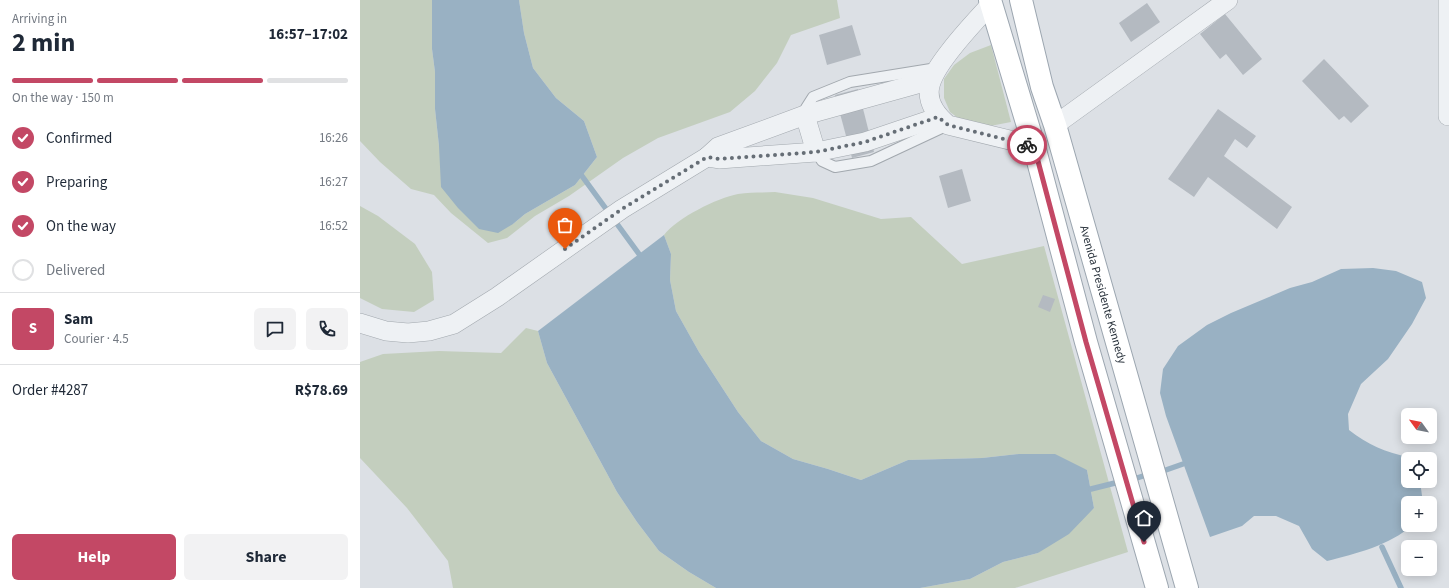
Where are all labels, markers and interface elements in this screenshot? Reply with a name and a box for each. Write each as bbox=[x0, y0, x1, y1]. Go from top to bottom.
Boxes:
text: Arriving in bbox=[12, 10, 67, 28]
text: 2 min bbox=[12, 24, 75, 61]
text: 16:57–17:02 bbox=[268, 24, 348, 45]
text: On the way · 150 m bbox=[12, 89, 114, 107]
courier bbox=[1007, 125, 1047, 165]
icon: check bbox=[12, 127, 34, 149]
text: Confirmed bbox=[46, 128, 112, 149]
text: 16:26 bbox=[319, 129, 348, 147]
icon: bike bbox=[1016, 134, 1038, 156]
icon: check bbox=[12, 171, 34, 193]
text: Preparing bbox=[46, 172, 107, 193]
text: 16:27 bbox=[319, 173, 348, 191]
pin bbox=[548, 208, 582, 249]
icon: bag bbox=[554, 214, 576, 236]
icon: check bbox=[12, 215, 34, 237]
text: On the way bbox=[46, 216, 116, 237]
text: 16:52 bbox=[319, 217, 348, 235]
street label: Avenida Presidente Kennedy bbox=[1075, 224, 1131, 366]
text: Delivered bbox=[46, 260, 105, 281]
button: chat bbox=[254, 308, 296, 350]
button: phone bbox=[306, 308, 348, 350]
text: Sam bbox=[64, 309, 93, 330]
text: S bbox=[29, 318, 37, 339]
text: Courier · 4.5 bbox=[64, 330, 129, 348]
text: Order #4287 bbox=[12, 380, 88, 401]
text: R$78.69 bbox=[295, 380, 348, 401]
north arrow bbox=[1401, 408, 1437, 444]
map controls bbox=[1401, 408, 1437, 576]
button: locate bbox=[1401, 452, 1437, 488]
button: + bbox=[1401, 496, 1437, 532]
pin bbox=[1127, 501, 1161, 542]
icon: home bbox=[1133, 507, 1155, 529]
button: Help bbox=[12, 534, 176, 580]
button: Share bbox=[184, 534, 348, 580]
button: − bbox=[1401, 540, 1437, 576]

